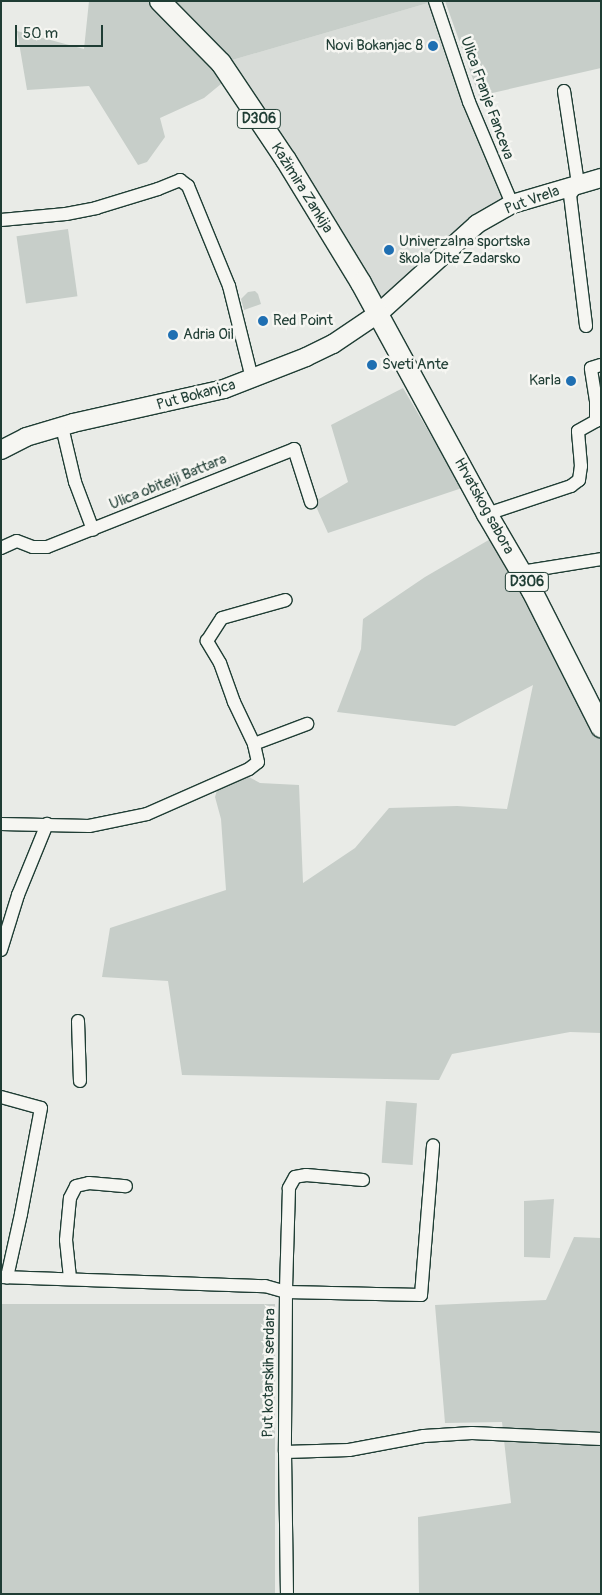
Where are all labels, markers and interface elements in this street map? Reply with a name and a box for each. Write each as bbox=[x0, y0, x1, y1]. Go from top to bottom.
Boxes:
scale bar bbox=[18, 15, 105, 47]
text: 50 m bbox=[23, 24, 58, 43]
street label: Ulica Franje Fanceva bbox=[456, 34, 518, 162]
place label: Novi Bokanjac 8 bbox=[325, 37, 423, 55]
marker: Novi Bokanjac 8 bbox=[427, 40, 439, 52]
road number: D306 bbox=[236, 108, 282, 130]
street label: Kažimira Zankija bbox=[267, 140, 337, 236]
street label: Put Vrela bbox=[502, 182, 562, 218]
place label: Univerzalna sportska škola Dite Zadarsko bbox=[399, 232, 530, 267]
marker: Univerzalna sportska škola Dite Zadarsko bbox=[383, 244, 395, 256]
place label: Red Point bbox=[273, 312, 333, 330]
marker: Red Point bbox=[257, 315, 269, 327]
place label: Adria Oil bbox=[183, 326, 234, 344]
marker: Adria Oil bbox=[167, 329, 179, 341]
place label: Sveti Ante bbox=[382, 356, 448, 374]
marker: Sveti Ante bbox=[366, 359, 378, 371]
place label: Karla bbox=[529, 372, 561, 390]
marker: Karla bbox=[565, 375, 577, 387]
street label: Put Bokanjca bbox=[155, 376, 237, 414]
street label: Ulica obitelji Battara bbox=[107, 450, 229, 514]
street label: Hrvatskog sabora bbox=[450, 455, 518, 557]
road number: D306 bbox=[504, 570, 550, 594]
street label: Put kotarskih serdara bbox=[259, 1308, 279, 1438]

